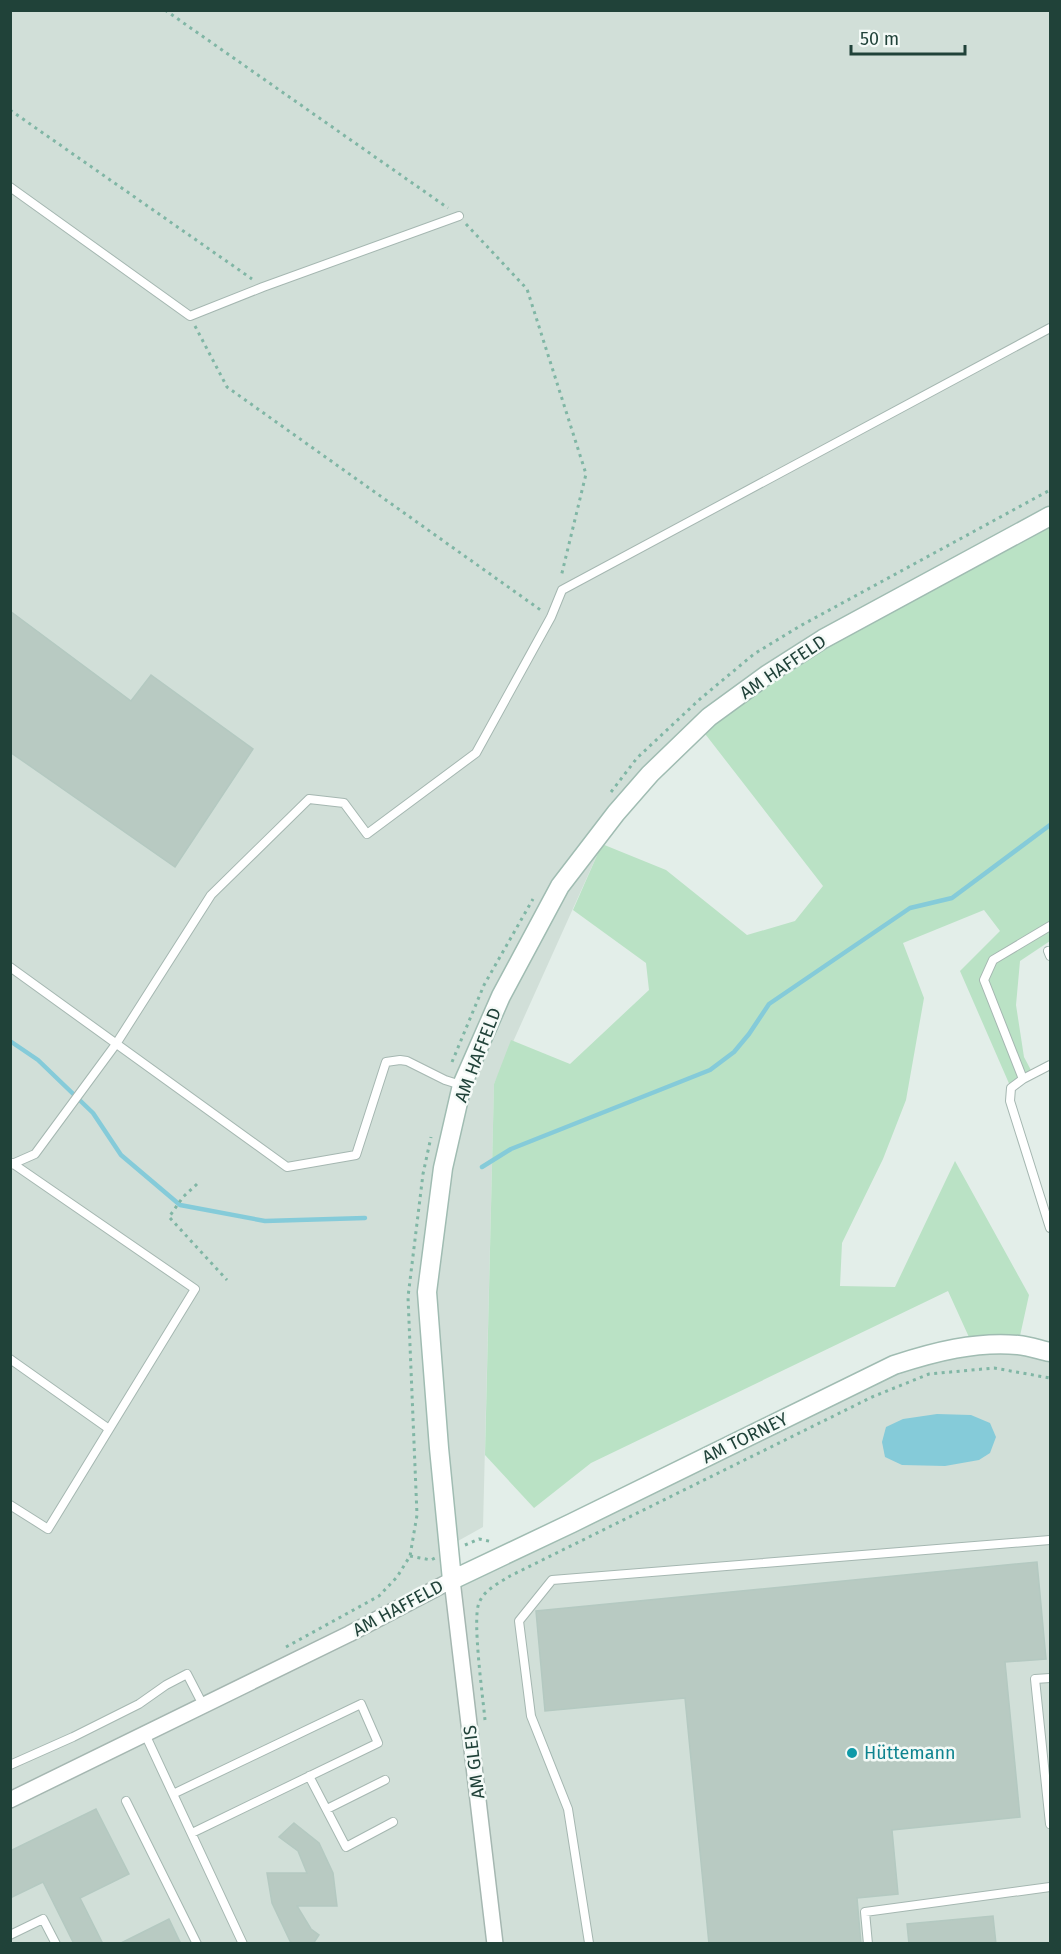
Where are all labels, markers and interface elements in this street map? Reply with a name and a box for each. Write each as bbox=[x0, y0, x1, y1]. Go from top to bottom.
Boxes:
scale bar bbox=[851, 18, 965, 56]
text: 50 m bbox=[860, 28, 899, 50]
street label: AM HAFFELD bbox=[736, 630, 830, 704]
street label: AM HAFFELD bbox=[450, 1005, 506, 1105]
street label: AM TORNEY bbox=[698, 1408, 792, 1468]
street label: AM HAFFELD bbox=[349, 1575, 447, 1641]
street label: AM GLEIS bbox=[459, 1724, 489, 1800]
place label: Hüttemann bbox=[864, 1742, 956, 1764]
marker: Hüttemann bbox=[845, 1746, 859, 1760]

